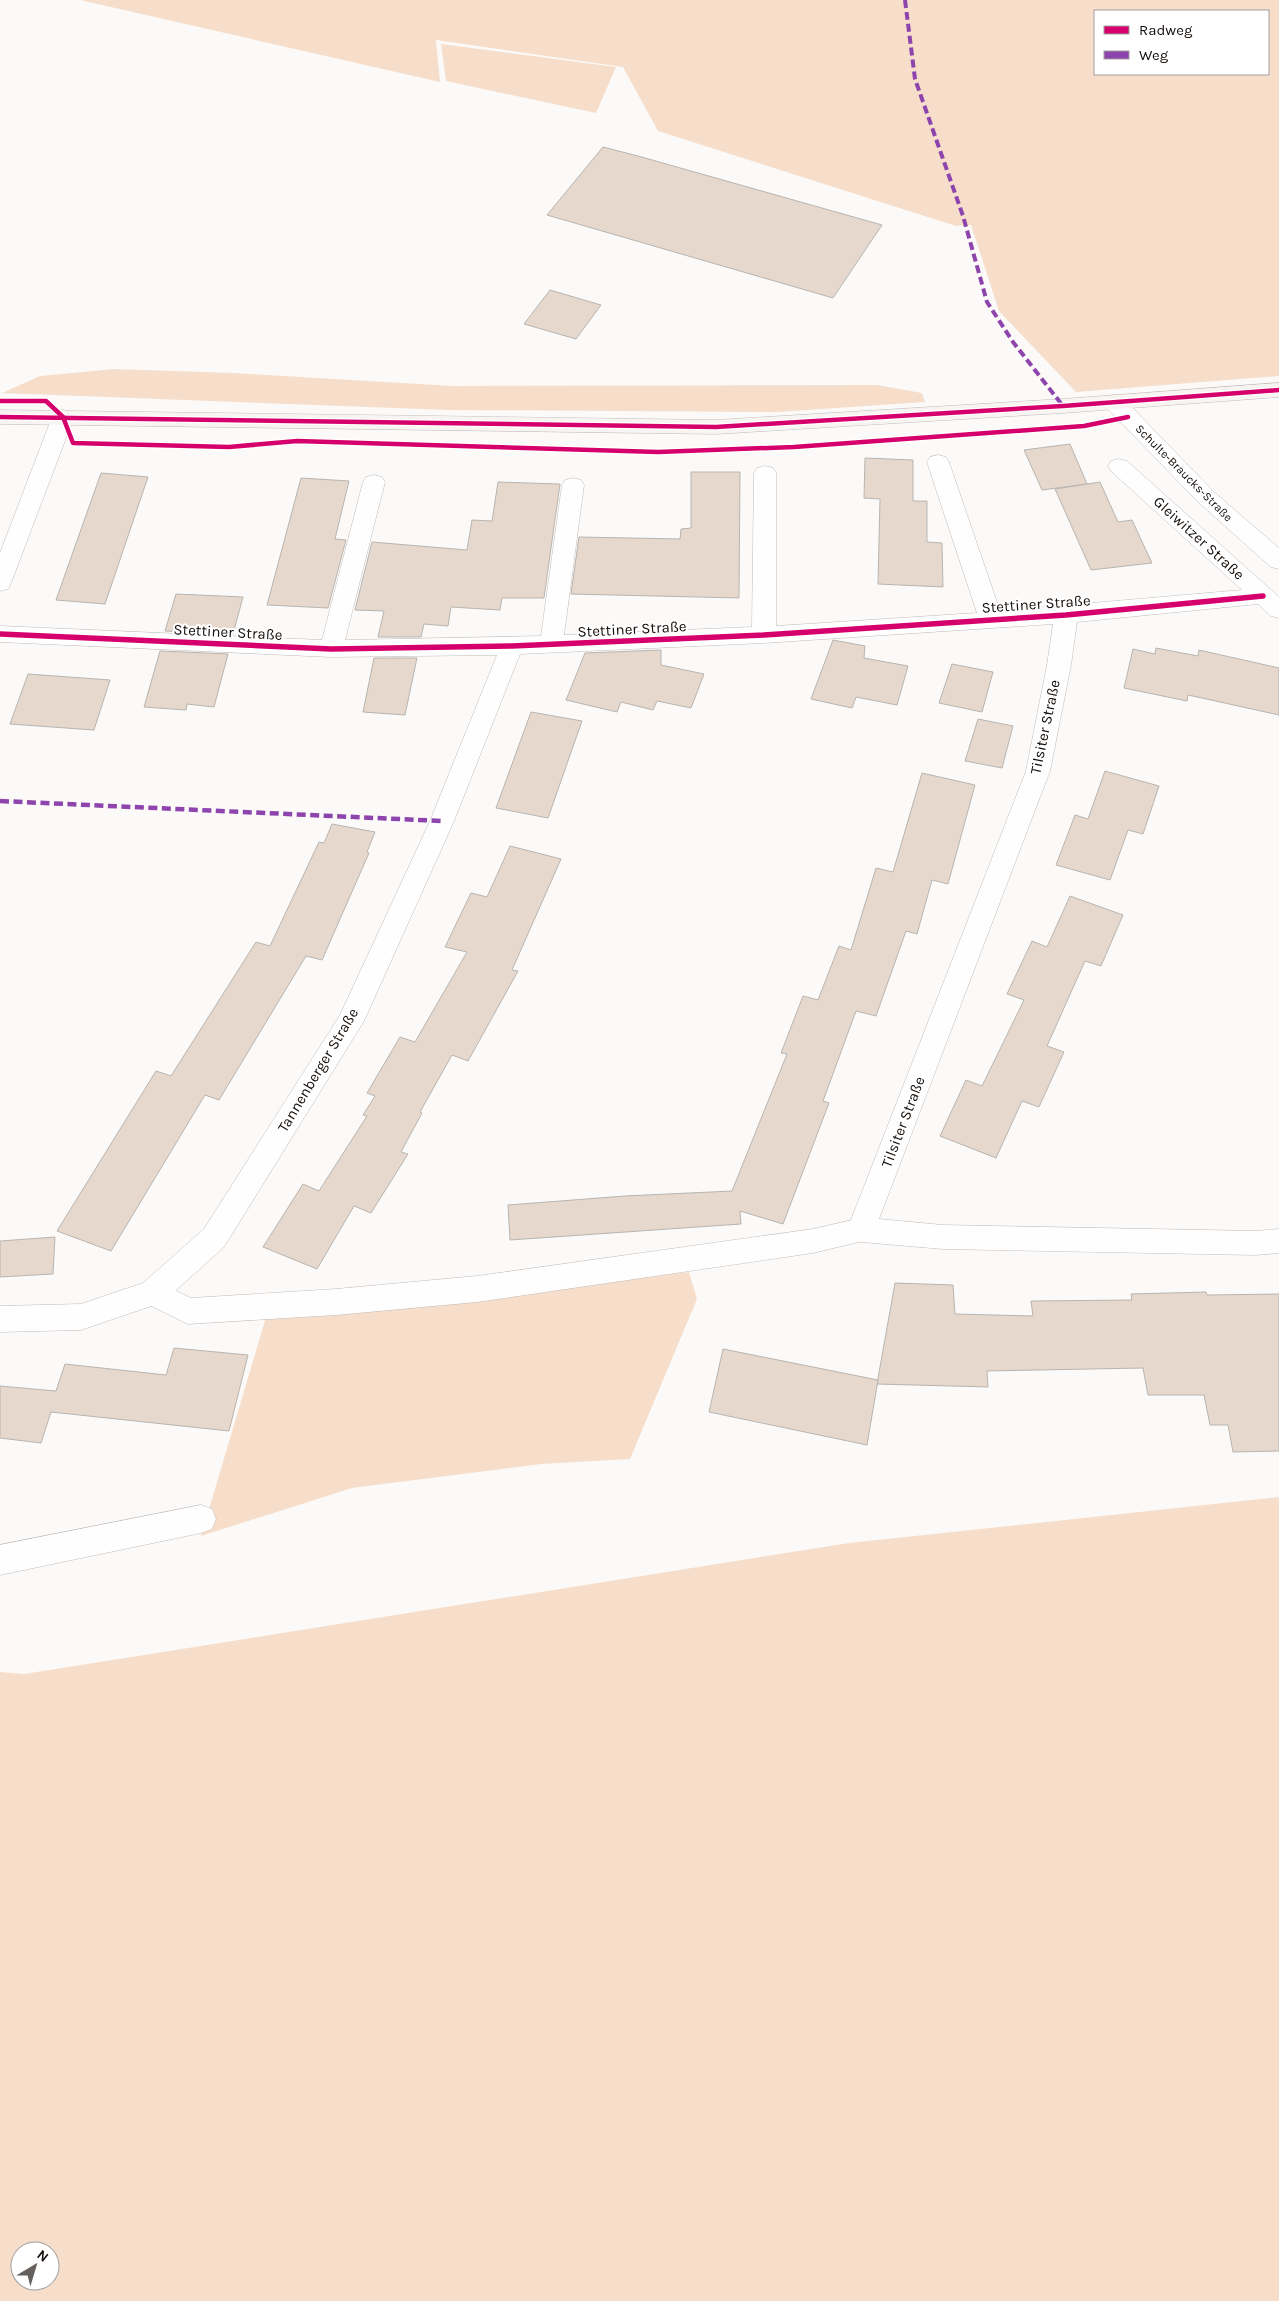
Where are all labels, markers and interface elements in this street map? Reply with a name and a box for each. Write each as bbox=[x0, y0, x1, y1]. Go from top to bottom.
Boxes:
legend bbox=[1094, 10, 1269, 75]
text: Radweg bbox=[1139, 21, 1193, 39]
text: Weg bbox=[1139, 46, 1169, 64]
street label: Schulte-Braucks-Straße bbox=[1133, 422, 1235, 524]
street label: Gleiwitzer Straße bbox=[1150, 492, 1248, 584]
street label: Stettiner Straße bbox=[981, 591, 1091, 617]
street label: Stettiner Straße bbox=[577, 617, 687, 641]
street label: Stettiner Straße bbox=[173, 620, 283, 644]
street label: Tilsiter Straße bbox=[1026, 678, 1064, 776]
street label: Tannenberger Straße bbox=[274, 1005, 362, 1135]
street label: Tilsiter Straße bbox=[877, 1074, 929, 1170]
north arrow bbox=[10, 2241, 60, 2291]
text: N bbox=[34, 2246, 52, 2266]

